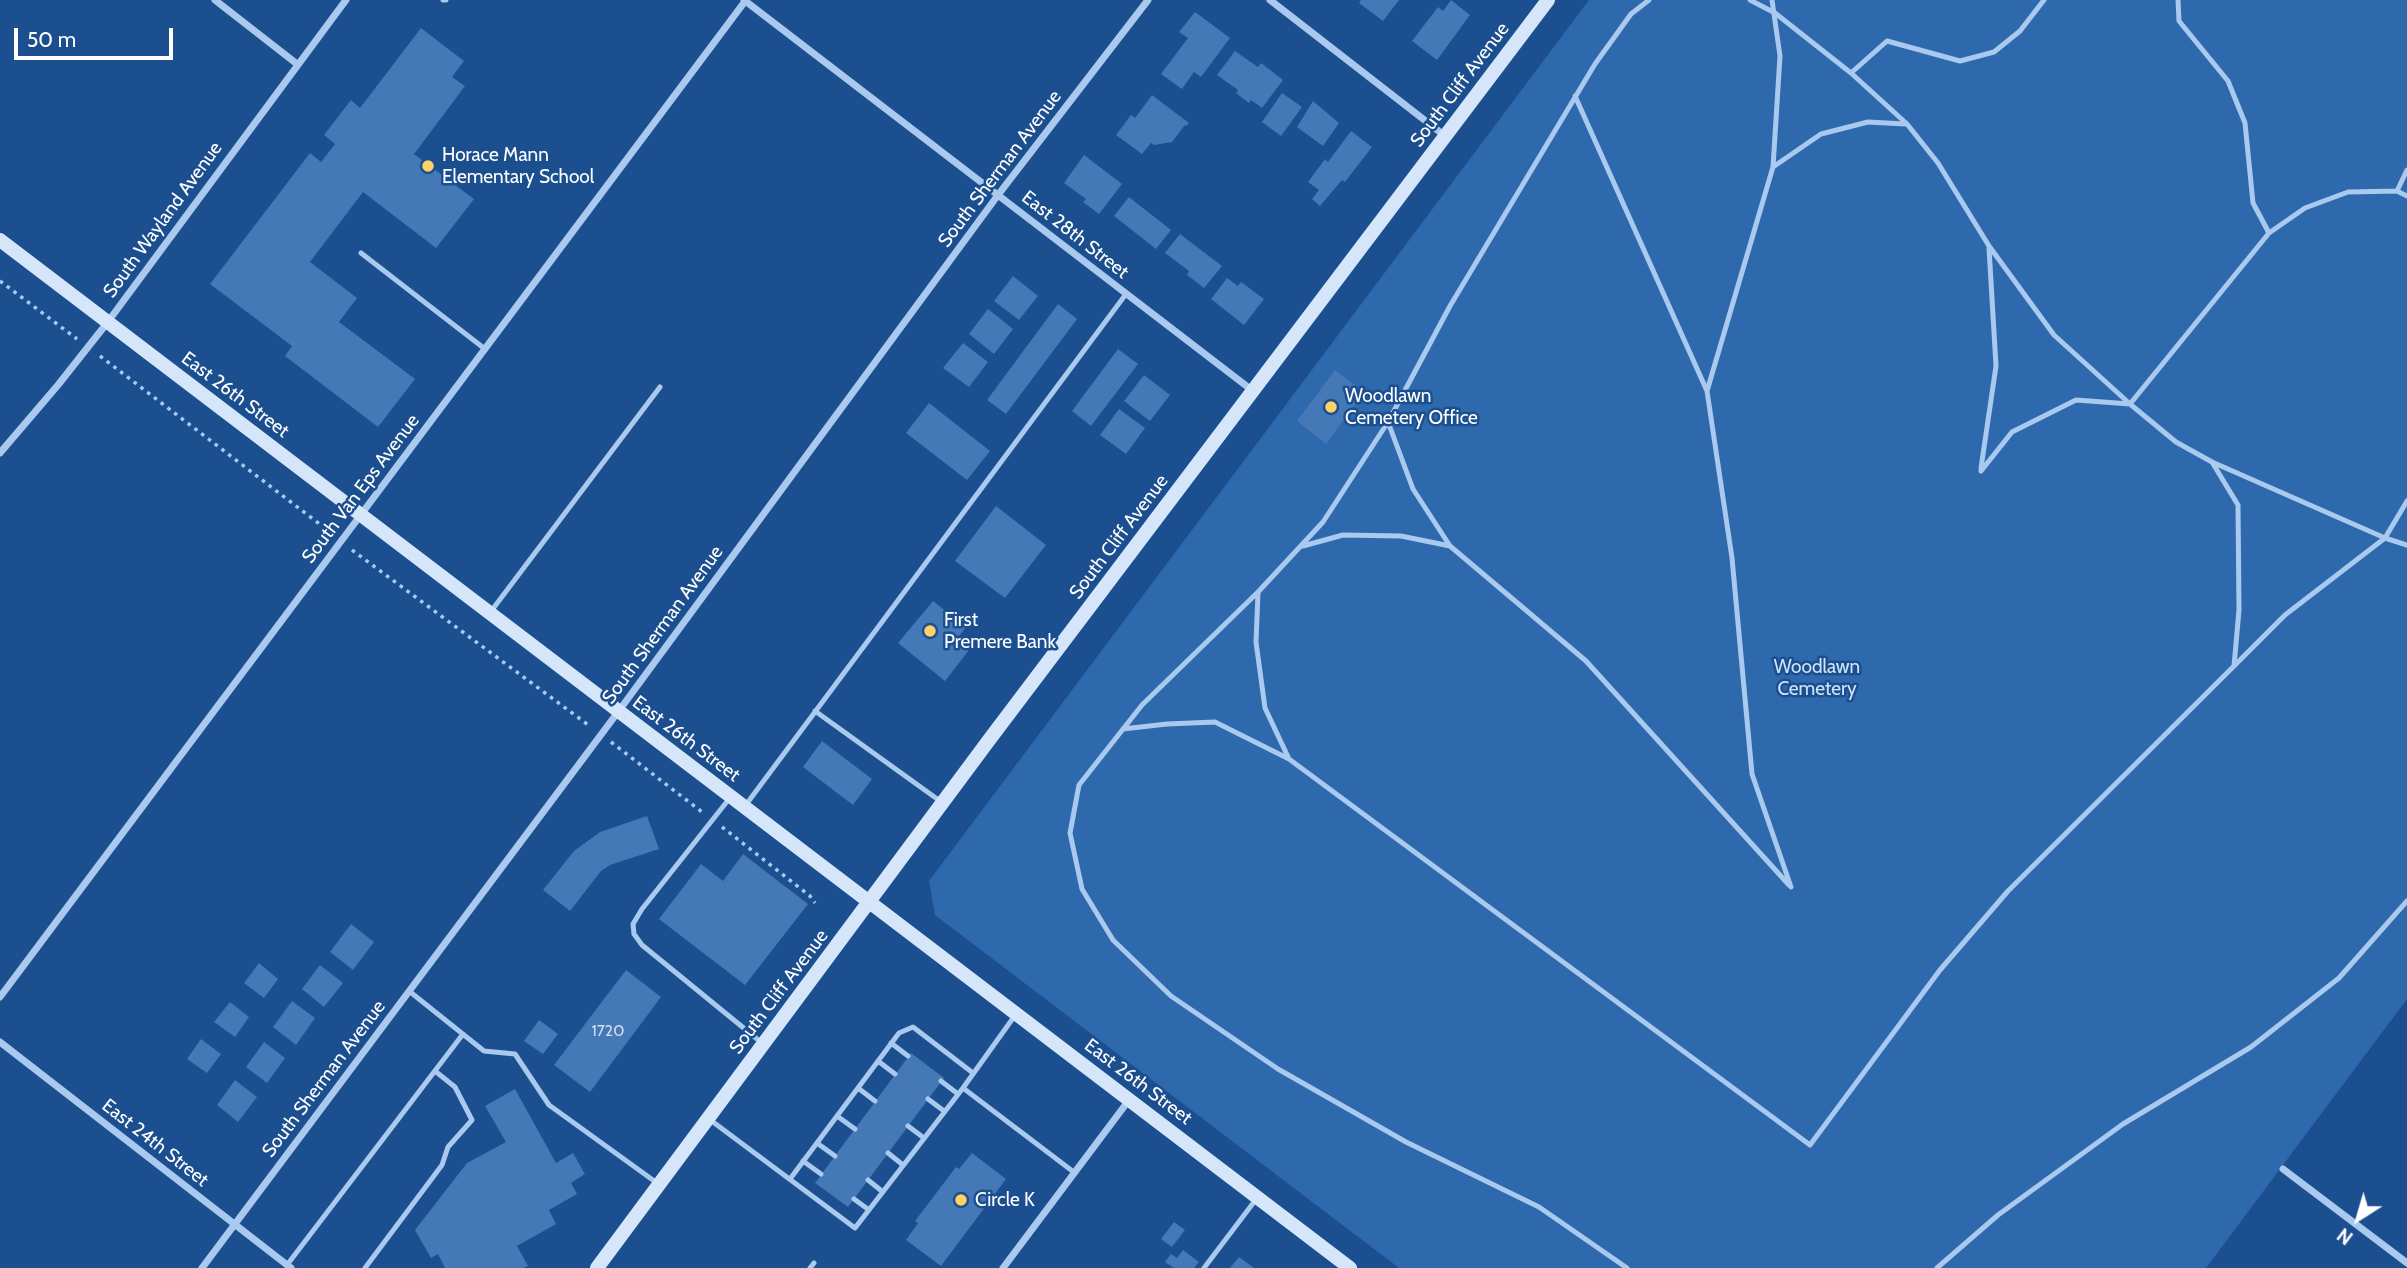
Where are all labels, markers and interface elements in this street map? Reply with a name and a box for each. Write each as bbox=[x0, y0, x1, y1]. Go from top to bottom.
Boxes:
scale bar bbox=[18, 14, 177, 58]
street label: South Cliff Avenue bbox=[1406, 18, 1514, 152]
text: 50 m bbox=[27, 27, 76, 52]
street label: South Sherman Avenue bbox=[934, 86, 1066, 252]
street label: South Wayland Avenue bbox=[99, 138, 227, 302]
place label: Horace Mann Elementary School bbox=[442, 144, 594, 188]
marker: Horace Mann Elementary School bbox=[420, 158, 436, 174]
street label: East 28th Street bbox=[1017, 186, 1133, 284]
street label: East 26th Street bbox=[177, 347, 293, 443]
place label: Woodlawn Cemetery Office bbox=[1345, 385, 1478, 429]
marker: Woodlawn Cemetery Office bbox=[1323, 399, 1339, 415]
street label: South Van Eps Avenue bbox=[298, 410, 424, 568]
street label: South Cliff Avenue bbox=[1065, 470, 1173, 604]
street label: South Sherman Avenue bbox=[598, 541, 728, 709]
place label: First Premere Bank bbox=[944, 609, 1056, 653]
marker: First Premere Bank bbox=[922, 623, 938, 639]
park label: Woodlawn Cemetery bbox=[1774, 656, 1860, 700]
street label: East 26th Street bbox=[628, 691, 744, 787]
street label: South Cliff Avenue bbox=[725, 925, 833, 1059]
street label: South Sherman Avenue bbox=[258, 996, 390, 1162]
house number: 1720 bbox=[592, 1021, 624, 1041]
street label: East 26th Street bbox=[1080, 1034, 1196, 1130]
street label: East 24th Street bbox=[97, 1094, 213, 1192]
north arrow bbox=[2323, 1184, 2393, 1254]
place label: Circle K bbox=[975, 1189, 1035, 1211]
marker: Circle K bbox=[953, 1192, 969, 1208]
text: N bbox=[2333, 1223, 2357, 1249]

